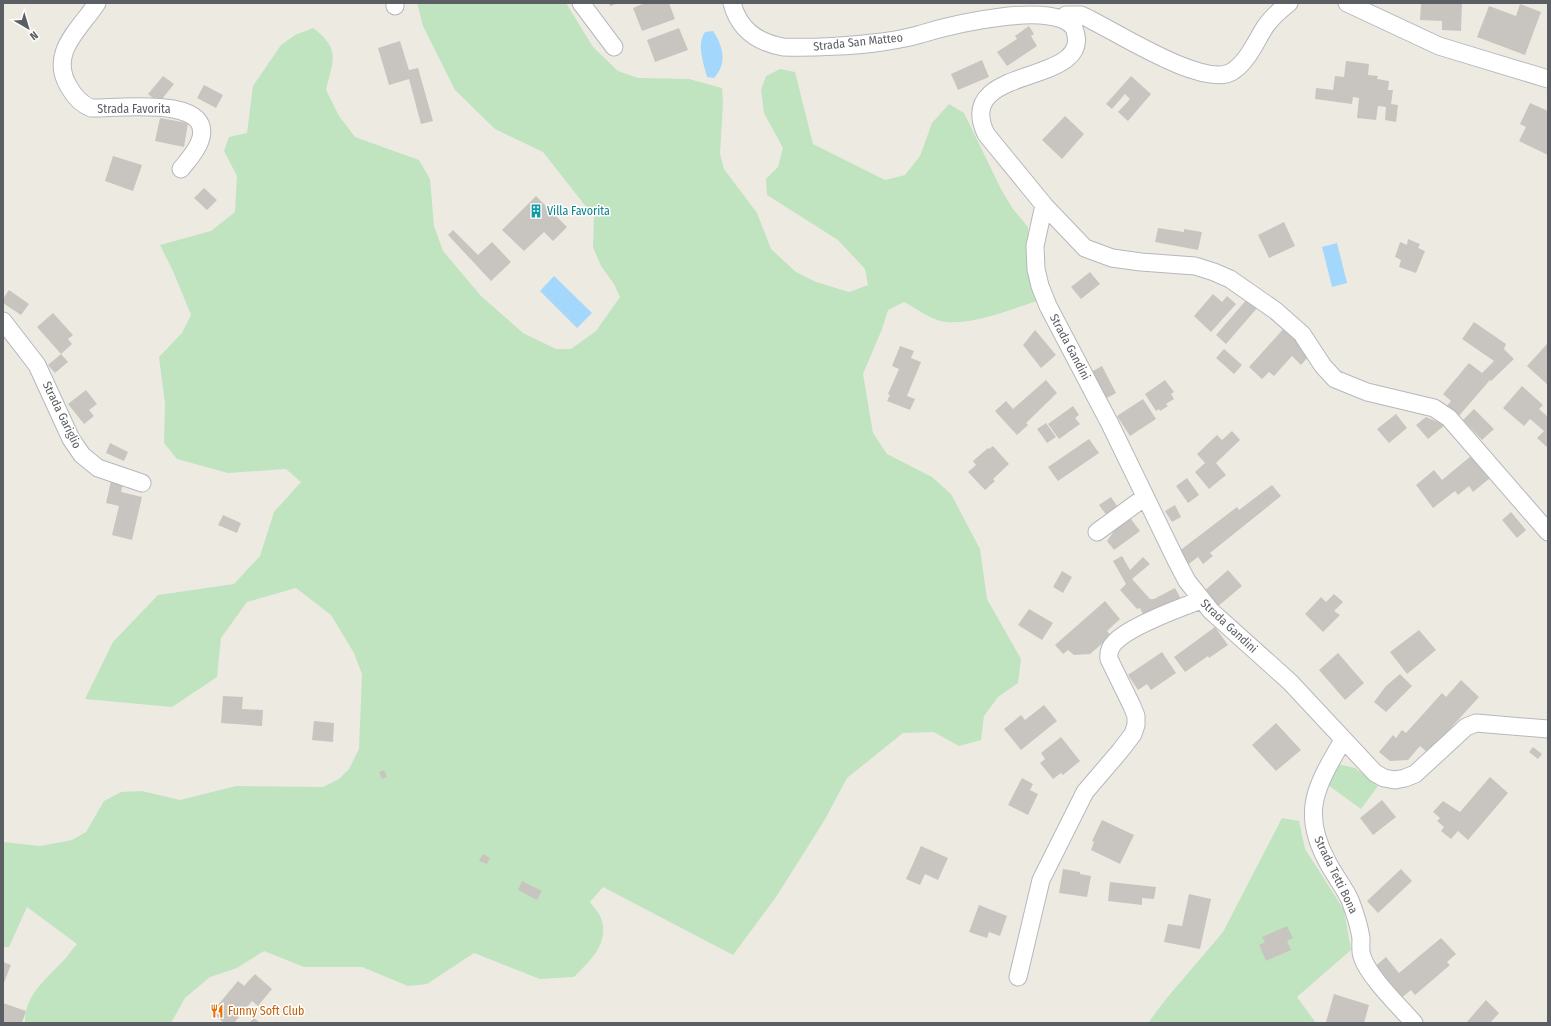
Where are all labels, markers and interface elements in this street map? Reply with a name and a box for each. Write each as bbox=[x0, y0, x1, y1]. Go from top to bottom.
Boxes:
north arrow bbox=[8, 8, 48, 48]
text: N bbox=[27, 28, 40, 43]
street label: Strada San Matteo bbox=[813, 30, 903, 54]
street label: Strada Favorita bbox=[97, 102, 171, 116]
building icon: Villa Favorita bbox=[528, 203, 544, 219]
place label: Villa Favorita bbox=[547, 204, 610, 218]
street label: Strada Gandini bbox=[1047, 312, 1093, 382]
street label: Strada Gariglio bbox=[40, 379, 84, 451]
street label: Strada Gandini bbox=[1198, 596, 1260, 656]
street label: Strada Tetti Bona bbox=[1311, 834, 1361, 916]
restaurant icon: Funny Soft Club bbox=[209, 1003, 225, 1019]
place label: Funny Soft Club bbox=[228, 1004, 304, 1018]

